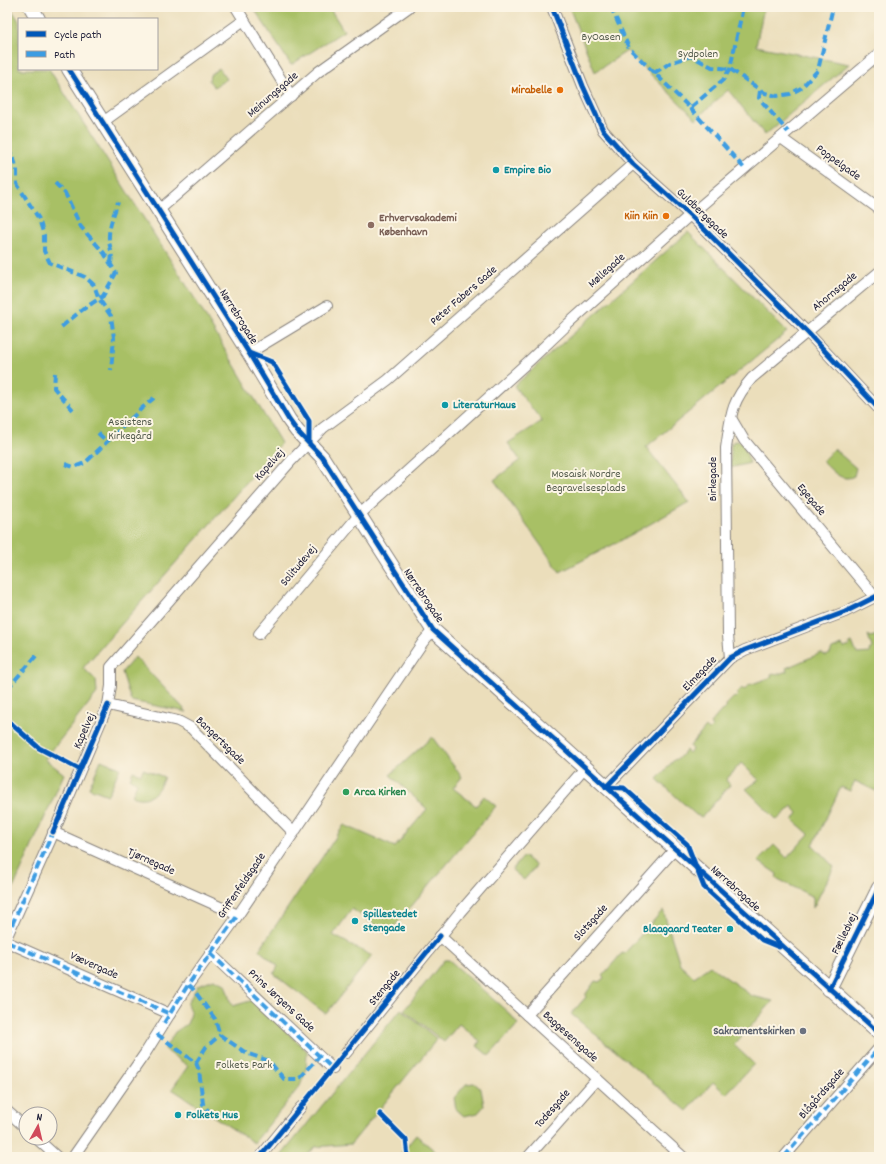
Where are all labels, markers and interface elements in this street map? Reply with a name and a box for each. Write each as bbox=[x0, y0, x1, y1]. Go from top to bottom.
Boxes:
legend bbox=[18, 18, 158, 70]
text: Cycle path bbox=[54, 27, 102, 44]
park label: ByOasen bbox=[582, 29, 621, 46]
park label: Sydpolen bbox=[678, 46, 719, 63]
text: Path bbox=[54, 47, 75, 64]
street label: Meinungsgade bbox=[244, 68, 302, 122]
place label: Mirabelle bbox=[511, 82, 553, 99]
marker: Mirabelle bbox=[555, 85, 565, 95]
street label: Poppelgade bbox=[812, 141, 864, 185]
place label: Empire Bio bbox=[504, 162, 552, 179]
marker: Empire Bio bbox=[491, 165, 501, 175]
street label: Guldbergsgade bbox=[672, 185, 732, 243]
place label: Kiin Kiin bbox=[624, 208, 658, 225]
place label: Erhvervsakademi København bbox=[379, 210, 458, 241]
marker: Kiin Kiin bbox=[661, 211, 671, 221]
marker: Erhvervsakademi København bbox=[366, 220, 376, 230]
street label: Møllegade bbox=[585, 250, 629, 292]
street label: Peter Fabers Gade bbox=[427, 262, 501, 330]
street label: Ahornsgade bbox=[809, 268, 861, 316]
street label: Nørrebrogade bbox=[214, 286, 262, 348]
place label: LiteraturHaus bbox=[453, 397, 516, 414]
marker: LiteraturHaus bbox=[440, 400, 450, 410]
park label: Assistens Kirkegård bbox=[108, 414, 152, 445]
street label: Kapelvej bbox=[251, 445, 289, 485]
street label: Birkegade bbox=[705, 457, 722, 501]
park label: Mosaisk Nordre Begravelsesplads bbox=[546, 466, 626, 497]
street label: Egegade bbox=[792, 480, 830, 520]
street label: Solitudevej bbox=[277, 542, 321, 590]
street label: Nørrebrogade bbox=[399, 565, 447, 627]
street label: Elmegade bbox=[679, 652, 721, 696]
street label: Kapelvej bbox=[69, 710, 101, 752]
street label: Bangertsgade bbox=[191, 713, 249, 769]
place label: Arca Kirken bbox=[354, 784, 407, 801]
marker: Arca Kirken bbox=[341, 787, 351, 797]
street label: Tjørnegade bbox=[125, 844, 177, 880]
street label: Griffenfeldsgade bbox=[214, 850, 270, 922]
street label: Nørrebrogade bbox=[706, 862, 764, 916]
street label: Slotsgade bbox=[570, 901, 612, 945]
place label: Spillestedet Stengade bbox=[363, 906, 418, 937]
street label: Fælledvej bbox=[828, 910, 862, 958]
marker: Spillestedet Stengade bbox=[350, 916, 360, 926]
place label: Blaagaard Teater bbox=[643, 921, 723, 938]
marker: Blaagaard Teater bbox=[725, 924, 735, 934]
street label: Vævergade bbox=[67, 948, 121, 984]
street label: Prins Jørgens Gade bbox=[244, 965, 318, 1037]
street label: Stengade bbox=[365, 966, 405, 1010]
street label: Baggesensgade bbox=[538, 1007, 602, 1067]
place label: Sakramentskirken bbox=[713, 1023, 795, 1040]
marker: Sakramentskirken bbox=[798, 1026, 808, 1036]
park label: Folkets Park bbox=[216, 1057, 272, 1074]
street label: Blågårdsgade bbox=[795, 1065, 849, 1123]
street label: Todesgade bbox=[531, 1086, 575, 1132]
north arrow bbox=[18, 1106, 58, 1146]
place label: Folkets Hus bbox=[186, 1107, 238, 1124]
text: N bbox=[35, 1110, 43, 1126]
marker: Folkets Hus bbox=[173, 1110, 183, 1120]

